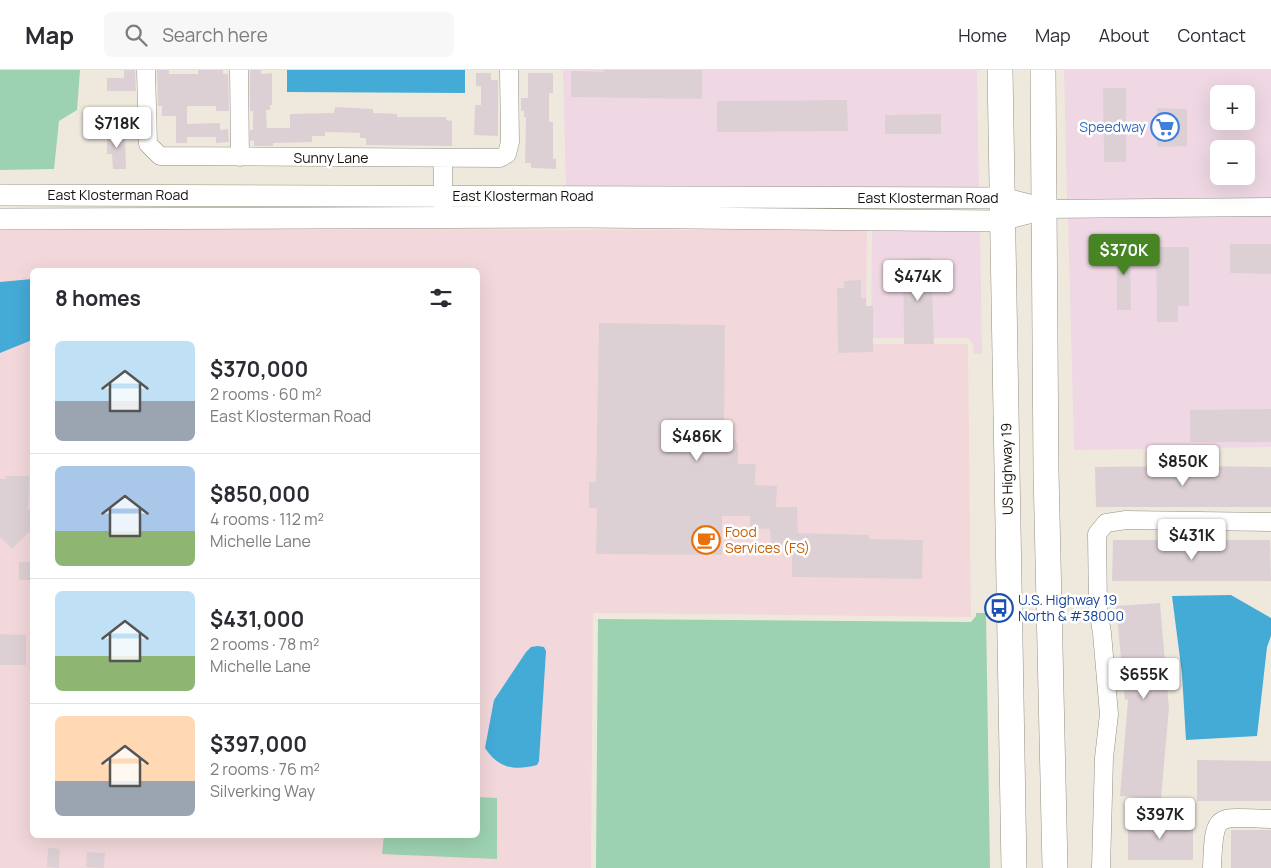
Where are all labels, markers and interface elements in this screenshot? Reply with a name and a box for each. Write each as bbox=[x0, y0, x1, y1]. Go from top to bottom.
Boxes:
search box bbox=[104, 12, 454, 57]
text: Map bbox=[25, 18, 74, 51]
icon: search bbox=[122, 21, 150, 49]
text: Search here bbox=[162, 22, 268, 48]
text: Home bbox=[958, 23, 1007, 47]
text: Map bbox=[1035, 23, 1071, 47]
text: About bbox=[1099, 23, 1149, 47]
text: Contact bbox=[1177, 23, 1246, 47]
map controls bbox=[1210, 85, 1255, 185]
button: + bbox=[1210, 85, 1255, 130]
pin: $718K bbox=[82, 106, 152, 149]
text: $718K bbox=[94, 112, 140, 134]
supermarket icon: Speedway bbox=[1150, 112, 1180, 142]
place label: Speedway bbox=[1079, 117, 1147, 136]
button: − bbox=[1210, 140, 1255, 185]
street label: Sunny Lane bbox=[294, 148, 368, 167]
street label: East Klosterman Road bbox=[47, 185, 189, 204]
street label: East Klosterman Road bbox=[452, 186, 594, 205]
street label: East Klosterman Road bbox=[857, 188, 999, 207]
pin: $370K bbox=[1089, 234, 1159, 276]
text: $370K bbox=[1100, 239, 1148, 261]
pin: $474K bbox=[883, 260, 953, 302]
text: $474K bbox=[894, 265, 942, 287]
text: 8 homes bbox=[55, 284, 141, 312]
icon: filters bbox=[427, 284, 455, 312]
text: $370,000 bbox=[210, 355, 308, 383]
icon: home bbox=[95, 361, 155, 421]
text: 2 rooms · 60 m² bbox=[210, 383, 322, 405]
text: East Klosterman Road bbox=[210, 405, 371, 427]
pin: $486K bbox=[662, 420, 732, 462]
street label: US Highway 19 bbox=[996, 423, 1017, 515]
text: $486K bbox=[672, 425, 722, 447]
pin: $850K bbox=[1148, 444, 1218, 487]
text: $850K bbox=[1158, 450, 1208, 472]
text: $850,000 bbox=[210, 480, 310, 508]
icon: home bbox=[95, 486, 155, 546]
text: 4 rooms · 112 m² bbox=[210, 508, 324, 530]
pin: $431K bbox=[1157, 518, 1227, 561]
place label: Food Services (FS) bbox=[725, 522, 810, 557]
text: $431K bbox=[1169, 524, 1215, 546]
cafe icon: Food Services (FS) bbox=[691, 525, 721, 555]
text: Michelle Lane bbox=[210, 530, 311, 552]
place label: U.S. Highway 19 North & #38000 bbox=[1018, 590, 1124, 625]
bus stop icon: U.S. Highway 19 North & #38000 bbox=[984, 593, 1014, 623]
text: $431,000 bbox=[210, 605, 304, 633]
icon: home bbox=[95, 611, 155, 671]
text: 2 rooms · 78 m² bbox=[210, 633, 319, 655]
text: Michelle Lane bbox=[210, 655, 311, 677]
pin: $655K bbox=[1109, 658, 1179, 700]
text: $655K bbox=[1119, 663, 1169, 685]
text: $397,000 bbox=[210, 730, 307, 758]
icon: home bbox=[95, 736, 155, 796]
text: 2 rooms · 76 m² bbox=[210, 758, 320, 780]
text: Silverking Way bbox=[210, 780, 315, 802]
pin: $397K bbox=[1125, 798, 1195, 840]
text: $397K bbox=[1136, 803, 1184, 825]

